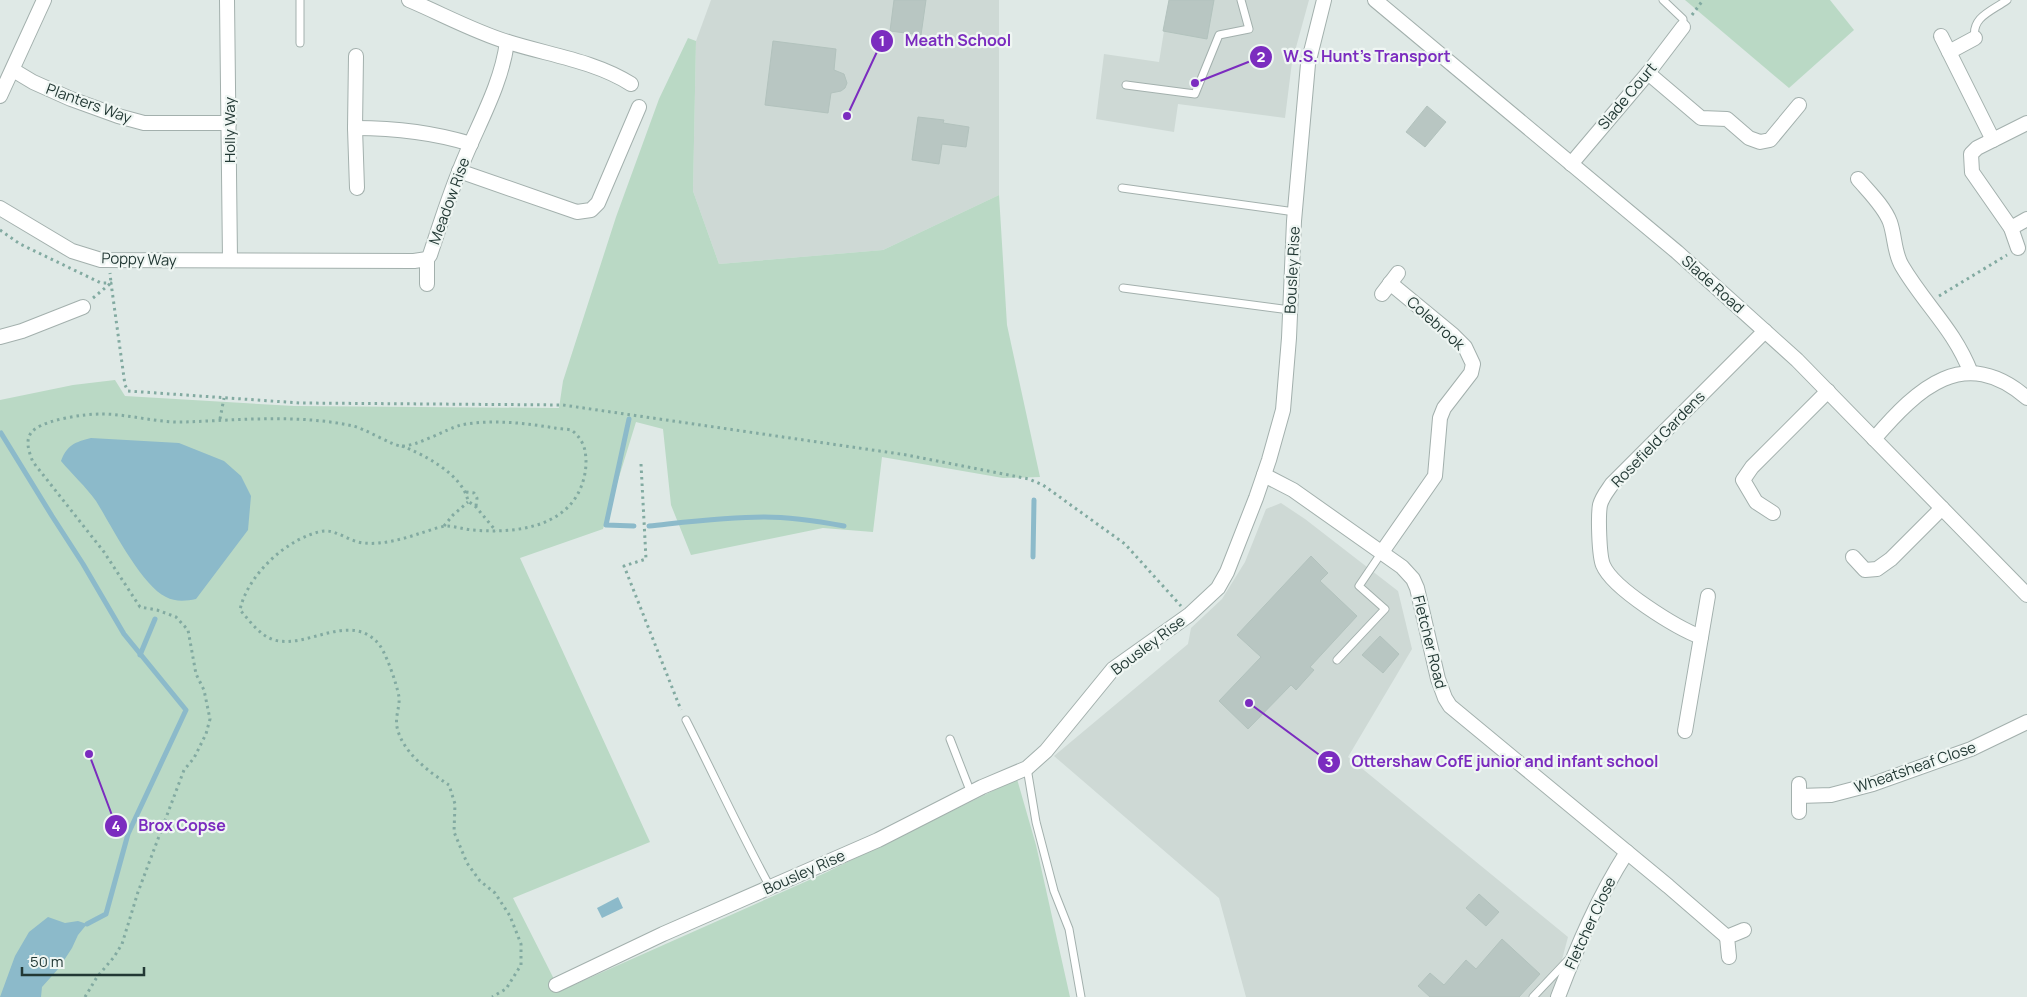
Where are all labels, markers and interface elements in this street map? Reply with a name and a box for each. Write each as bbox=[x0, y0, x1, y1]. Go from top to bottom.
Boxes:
callout: Meath School bbox=[869, 25, 1021, 56]
text: Meath School bbox=[905, 29, 1011, 51]
text: 1 bbox=[879, 30, 885, 51]
callout: W.S. Hunt's Transport bbox=[1248, 41, 1460, 72]
text: W.S. Hunt's Transport bbox=[1283, 45, 1451, 67]
text: 2 bbox=[1257, 46, 1266, 67]
street label: Slade Court bbox=[1593, 58, 1661, 134]
street label: Planters Way bbox=[43, 78, 135, 128]
street label: Holly Way bbox=[219, 97, 240, 163]
street label: Meadow Rise bbox=[424, 154, 475, 247]
street label: Bousley Rise bbox=[1279, 226, 1305, 314]
street label: Poppy Way bbox=[101, 247, 177, 271]
street label: Slade Road bbox=[1677, 250, 1749, 318]
street label: Colebrook bbox=[1403, 291, 1470, 355]
street label: Rosefield Gardens bbox=[1607, 386, 1710, 492]
street label: Fletcher Road bbox=[1408, 593, 1452, 691]
street label: Bousley Rise bbox=[1107, 610, 1189, 680]
street label: Wheatsheaf Close bbox=[1851, 736, 1979, 798]
callout: Ottershaw CofE junior and infant school bbox=[1317, 746, 1669, 777]
text: Ottershaw CofE junior and infant school bbox=[1351, 750, 1659, 772]
text: 3 bbox=[1325, 751, 1333, 772]
callout: Brox Copse bbox=[103, 810, 236, 841]
text: Brox Copse bbox=[138, 814, 226, 836]
text: 4 bbox=[111, 815, 121, 836]
street label: Bousley Rise bbox=[760, 845, 848, 899]
street label: Fletcher Close bbox=[1559, 873, 1621, 973]
scale bar bbox=[22, 944, 145, 976]
text: 50 m bbox=[30, 951, 64, 972]

